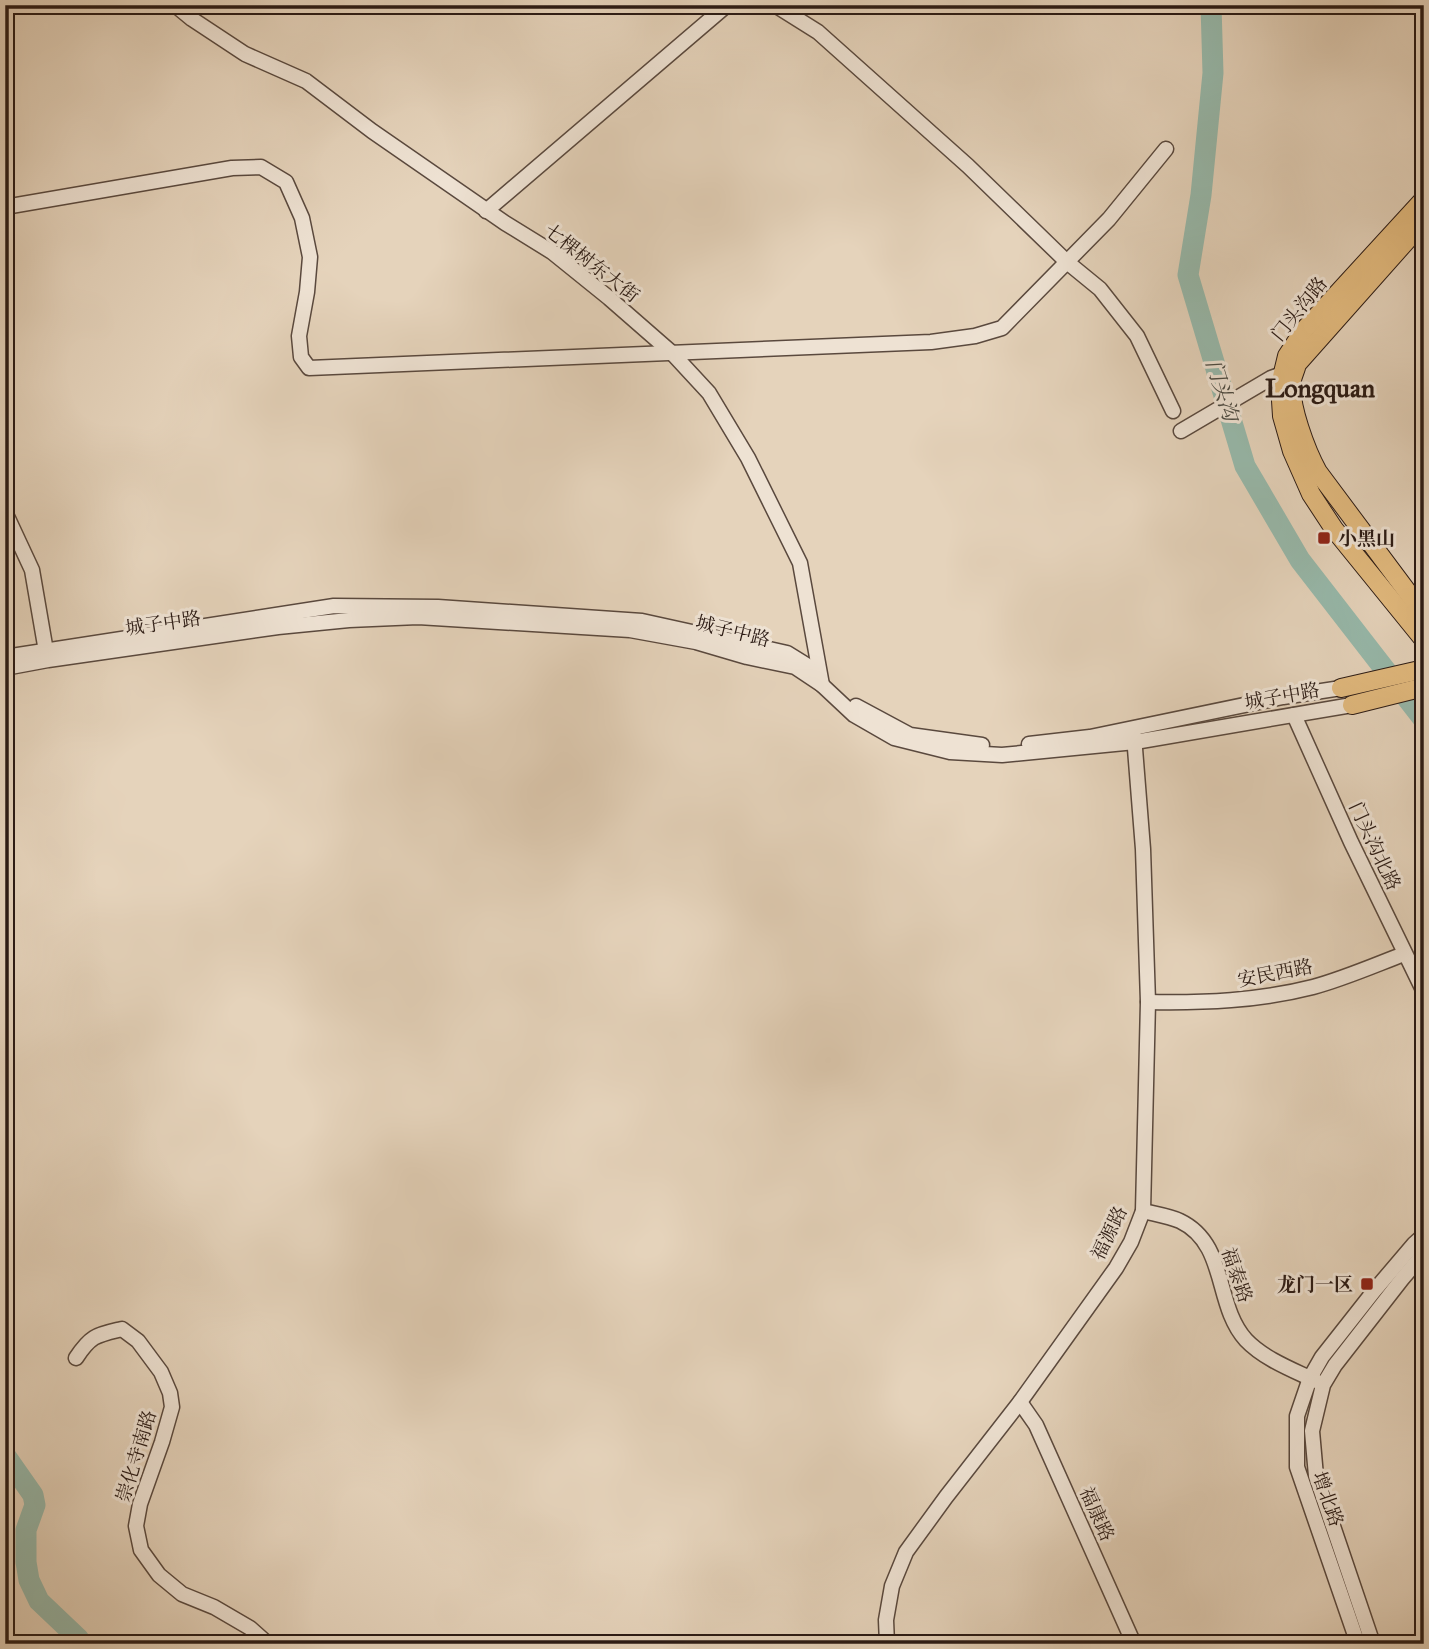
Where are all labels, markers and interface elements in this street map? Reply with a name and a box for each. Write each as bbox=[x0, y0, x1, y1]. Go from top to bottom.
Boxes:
street label: 七棵树东大街 bbox=[540, 219, 644, 307]
street label: 门头沟路 bbox=[1266, 272, 1332, 346]
water label: 门头沟 bbox=[1200, 356, 1245, 427]
district label: Longquan bbox=[1265, 372, 1375, 405]
place label: 小黑山 bbox=[1338, 527, 1395, 550]
marker: 小黑山 bbox=[1316, 530, 1332, 546]
street label: 城子中路 bbox=[124, 606, 202, 640]
street label: 城子中路 bbox=[693, 611, 773, 651]
street label: 城子中路 bbox=[1243, 678, 1321, 714]
street label: 门头沟北路 bbox=[1344, 798, 1406, 894]
street label: 安民西路 bbox=[1235, 954, 1315, 992]
street label: 福源路 bbox=[1086, 1202, 1132, 1264]
street label: 福泰路 bbox=[1217, 1244, 1257, 1306]
place label: 龙门一区 bbox=[1277, 1273, 1353, 1296]
marker: 龙门一区 bbox=[1359, 1276, 1375, 1292]
street label: 崇化寺南路 bbox=[111, 1407, 161, 1505]
street label: 增北路 bbox=[1308, 1468, 1348, 1530]
street label: 福康路 bbox=[1075, 1483, 1119, 1545]

